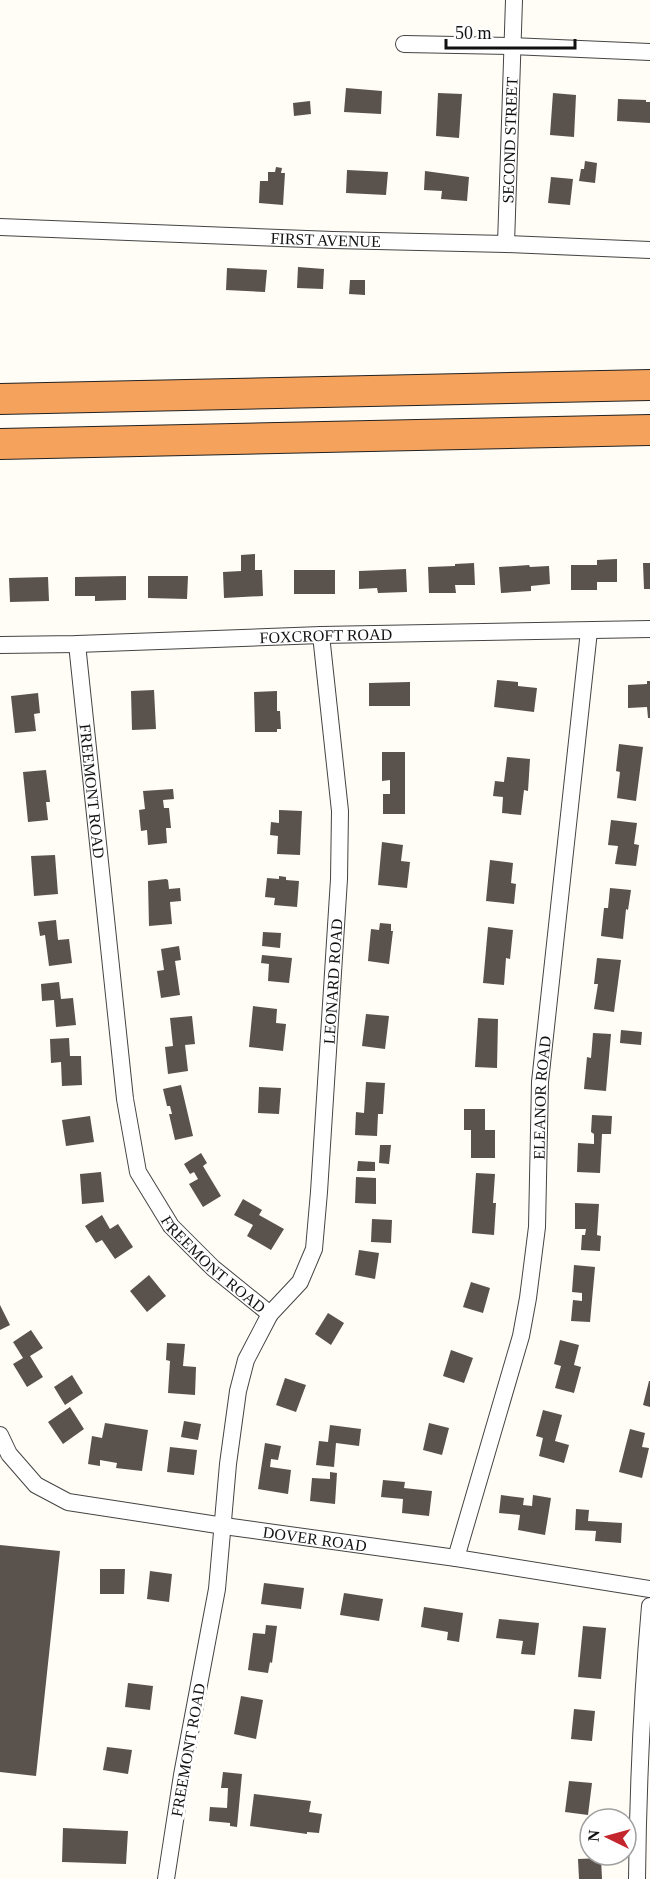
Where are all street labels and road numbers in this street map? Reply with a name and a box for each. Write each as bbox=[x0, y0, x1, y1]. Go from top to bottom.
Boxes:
street label: SECOND STREET bbox=[499, 76, 520, 204]
street label: FIRST AVENUE bbox=[270, 229, 381, 250]
street label: FOXCROFT ROAD bbox=[259, 625, 392, 646]
street label: FREEMONT ROAD bbox=[77, 723, 108, 859]
street label: LEONARD ROAD bbox=[320, 918, 345, 1045]
street label: ELEANOR ROAD bbox=[530, 1035, 553, 1160]
street label: FREEMONT ROAD bbox=[158, 1212, 269, 1316]
street label: DOVER ROAD bbox=[262, 1523, 368, 1554]
street label: FREEMONT ROAD bbox=[168, 1682, 208, 1818]

